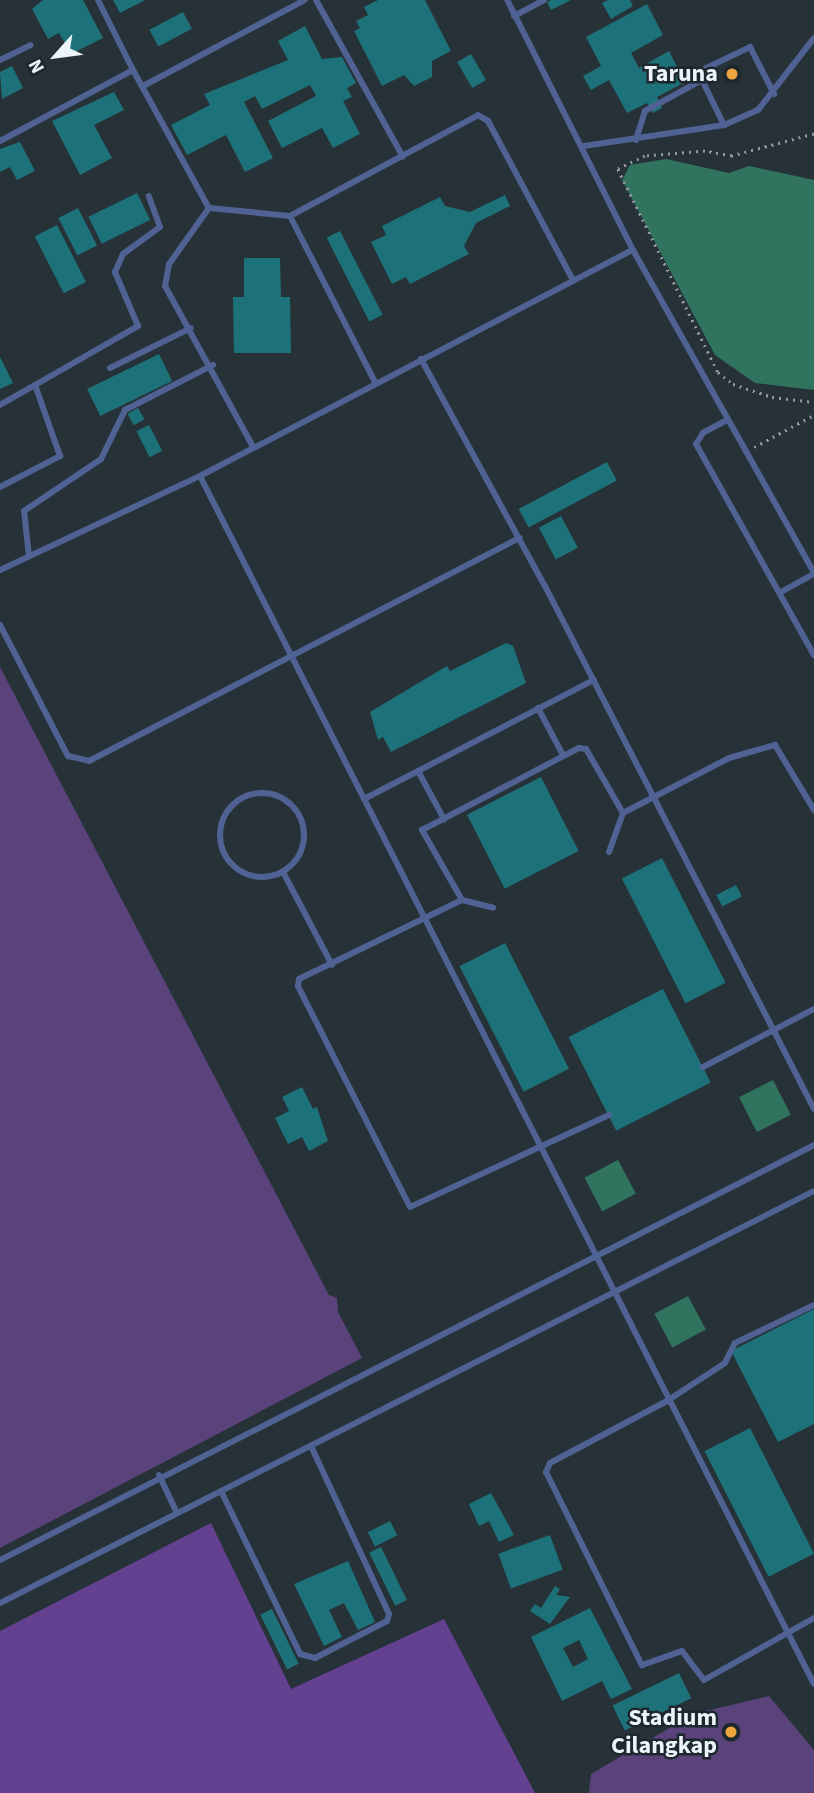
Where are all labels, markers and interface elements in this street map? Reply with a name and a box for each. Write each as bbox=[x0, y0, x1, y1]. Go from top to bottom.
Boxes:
north arrow bbox=[21, 21, 91, 91]
text: N bbox=[22, 54, 52, 78]
place label: Taruna bbox=[644, 60, 718, 88]
marker: Taruna bbox=[724, 66, 740, 82]
place label: Stadium Cilangkap bbox=[611, 1704, 717, 1760]
marker: Stadium Cilangkap bbox=[723, 1724, 739, 1740]

